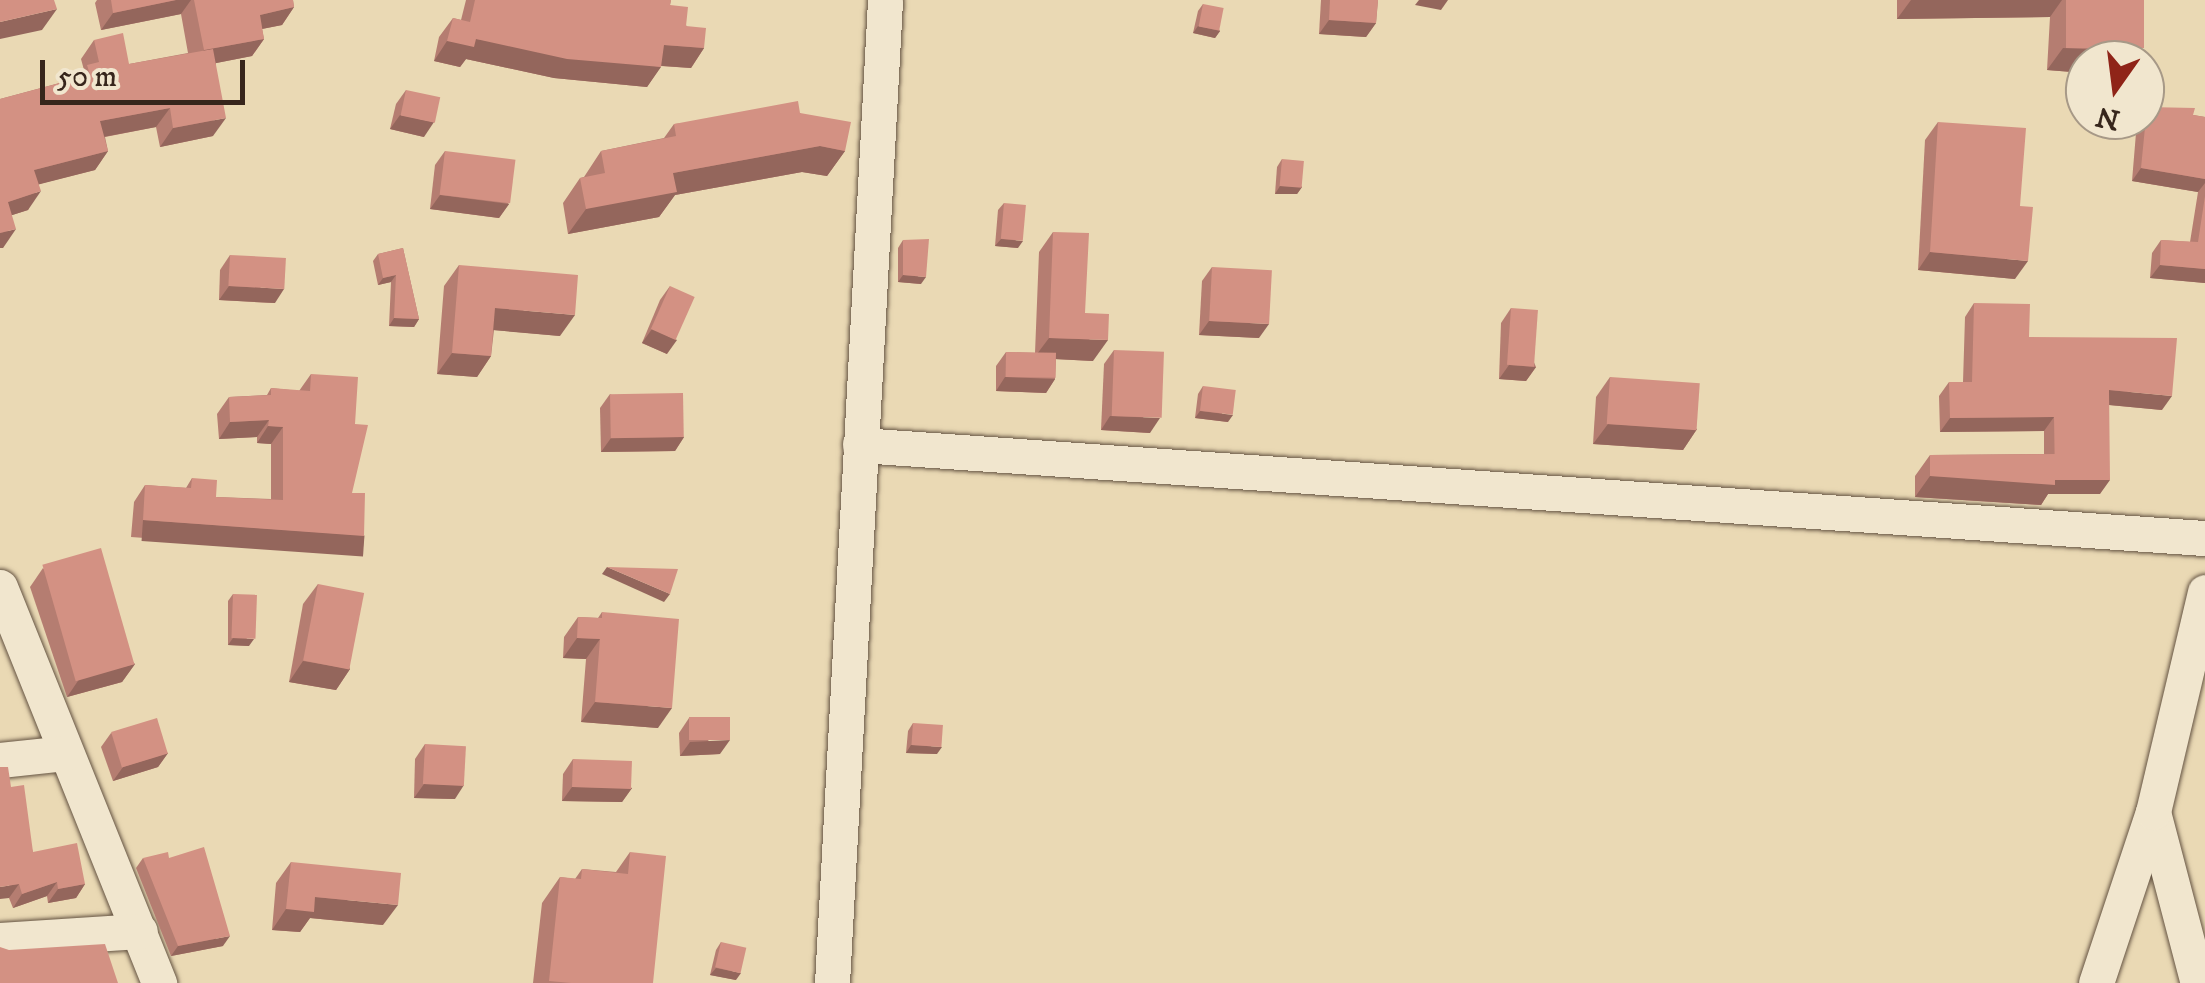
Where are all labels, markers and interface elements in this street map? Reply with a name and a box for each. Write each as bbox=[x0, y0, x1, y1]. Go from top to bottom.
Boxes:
scale bar bbox=[45, 40, 250, 102]
north arrow bbox=[2065, 40, 2165, 140]
text: 50 m bbox=[57, 59, 117, 96]
text: N bbox=[2093, 98, 2123, 137]

